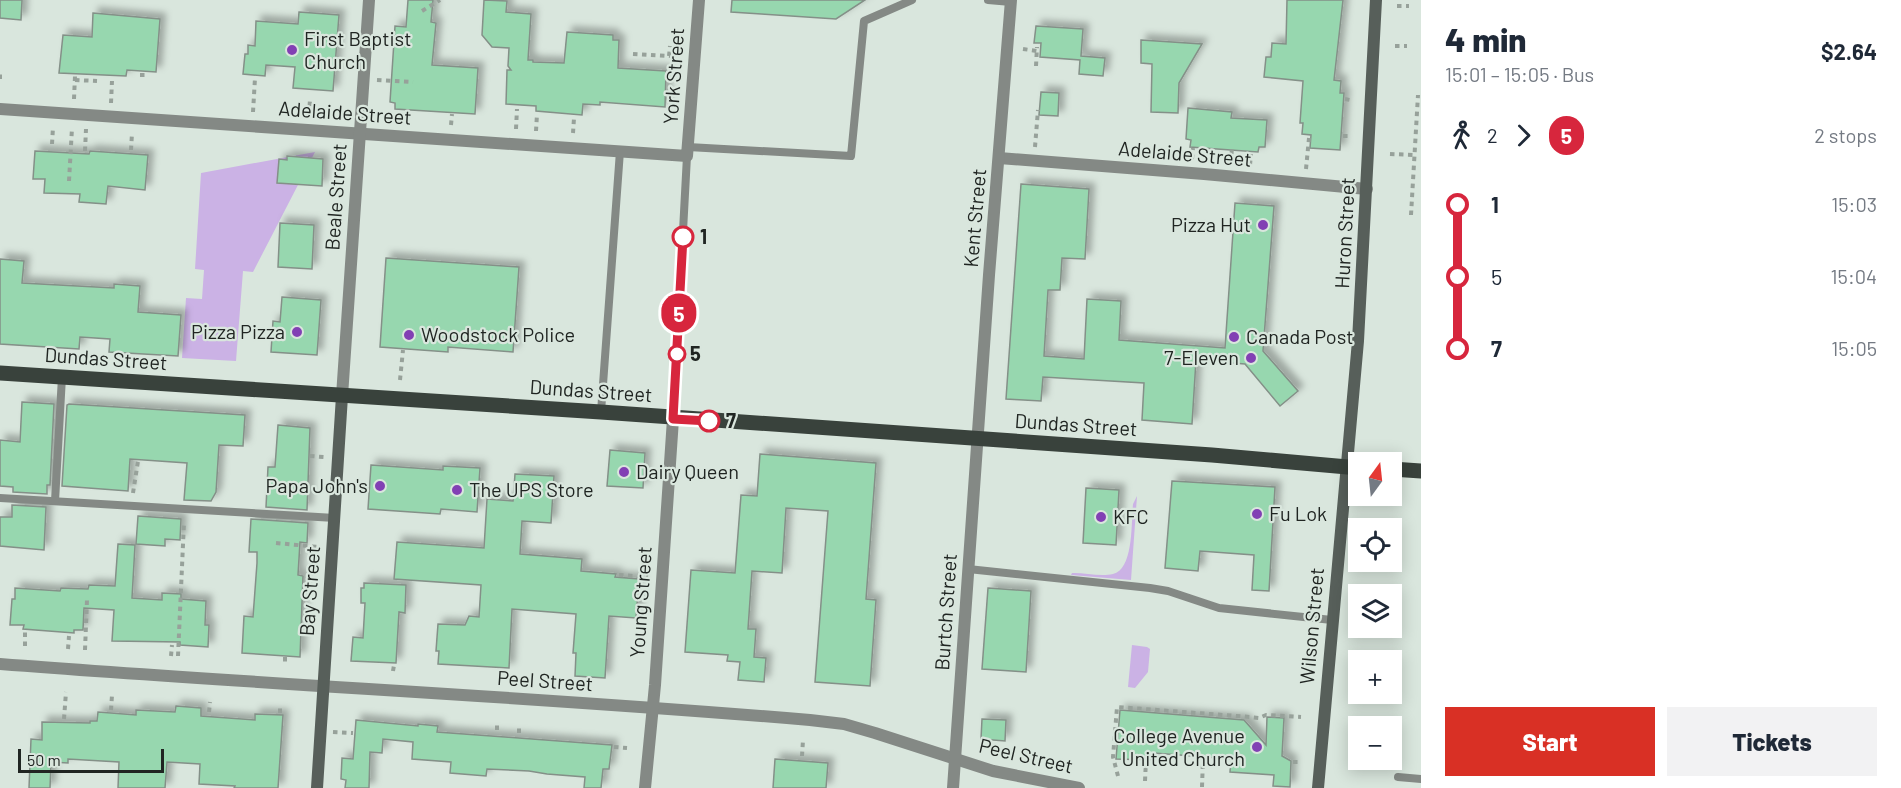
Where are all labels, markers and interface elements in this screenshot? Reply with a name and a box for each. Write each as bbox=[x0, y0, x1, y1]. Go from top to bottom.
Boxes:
text: 4 min bbox=[1445, 19, 1526, 59]
place label: First Baptist Church bbox=[304, 26, 412, 73]
street label: York Street bbox=[658, 27, 688, 125]
text: $2.64 bbox=[1821, 38, 1877, 64]
marker: First Baptist Church bbox=[285, 43, 299, 57]
text: 15:01 – 15:05 · Bus bbox=[1445, 62, 1594, 86]
street label: Adelaide Street bbox=[278, 95, 413, 129]
icon: walk bbox=[1445, 119, 1478, 152]
icon: forward bbox=[1507, 119, 1540, 152]
text: 2 bbox=[1487, 123, 1498, 147]
text: 5 bbox=[1561, 123, 1572, 148]
text: 2 stops bbox=[1814, 123, 1877, 147]
street label: Adelaide Street bbox=[1118, 135, 1253, 171]
street label: Beale Street bbox=[319, 143, 351, 251]
street label: Kent Street bbox=[958, 167, 990, 268]
street label: Huron Street bbox=[1329, 177, 1359, 289]
text: 1 bbox=[1491, 191, 1499, 217]
text: 15:03 bbox=[1831, 192, 1877, 216]
place label: Pizza Hut bbox=[1171, 212, 1251, 236]
marker: Pizza Hut bbox=[1256, 218, 1270, 232]
place label: 1 bbox=[700, 224, 707, 248]
marker: 1 bbox=[672, 226, 694, 248]
text: 5 bbox=[1491, 263, 1502, 289]
text: 15:04 bbox=[1831, 264, 1877, 288]
line badge: 5 bbox=[660, 294, 698, 332]
text: 5 bbox=[673, 301, 685, 326]
place label: Pizza Pizza bbox=[191, 319, 285, 343]
place label: Woodstock Police bbox=[421, 322, 575, 346]
place label: Canada Post bbox=[1246, 324, 1354, 348]
marker: Pizza Pizza bbox=[290, 325, 304, 339]
marker: Woodstock Police bbox=[402, 328, 416, 342]
marker: Canada Post bbox=[1227, 330, 1241, 344]
text: 7 bbox=[1491, 335, 1502, 361]
text: 15:05 bbox=[1831, 336, 1877, 360]
place label: 5 bbox=[690, 341, 701, 365]
street label: Dundas Street bbox=[44, 342, 168, 374]
marker: 5 bbox=[668, 345, 686, 363]
place label: 7-Eleven bbox=[1164, 345, 1239, 369]
marker: 7-Eleven bbox=[1244, 351, 1258, 365]
street label: Dundas Street bbox=[529, 374, 653, 406]
place label: 7 bbox=[726, 408, 736, 432]
street label: Dundas Street bbox=[1014, 408, 1138, 440]
marker: 7 bbox=[698, 410, 720, 432]
north arrow bbox=[1348, 452, 1402, 506]
map controls bbox=[1348, 452, 1402, 770]
place label: Dairy Queen bbox=[636, 459, 739, 483]
marker: Dairy Queen bbox=[617, 465, 631, 479]
place label: Papa John's bbox=[266, 473, 368, 497]
place label: The UPS Store bbox=[469, 477, 594, 501]
marker: Papa John's bbox=[373, 479, 387, 493]
marker: The UPS Store bbox=[450, 483, 464, 497]
place label: Fu Lok bbox=[1269, 501, 1327, 525]
place label: KFC bbox=[1113, 504, 1149, 528]
marker: Fu Lok bbox=[1250, 507, 1264, 521]
marker: KFC bbox=[1094, 510, 1108, 524]
button: locate bbox=[1348, 518, 1402, 572]
street label: Bay Street bbox=[294, 545, 324, 637]
street label: Young Street bbox=[624, 545, 656, 659]
street label: Burtch Street bbox=[929, 553, 961, 671]
street label: Wilson Street bbox=[1294, 567, 1328, 685]
button: layers bbox=[1348, 584, 1402, 638]
button: + bbox=[1348, 650, 1402, 704]
street label: Peel Street bbox=[496, 665, 594, 695]
button: Start bbox=[1445, 707, 1655, 776]
button: Tickets bbox=[1667, 707, 1877, 776]
button: − bbox=[1348, 716, 1402, 770]
place label: College Avenue United Church bbox=[1113, 723, 1245, 770]
street label: Peel Street bbox=[977, 733, 1076, 778]
marker: College Avenue United Church bbox=[1250, 740, 1264, 754]
scale bar bbox=[18, 746, 164, 774]
text: 50 m bbox=[27, 750, 61, 769]

